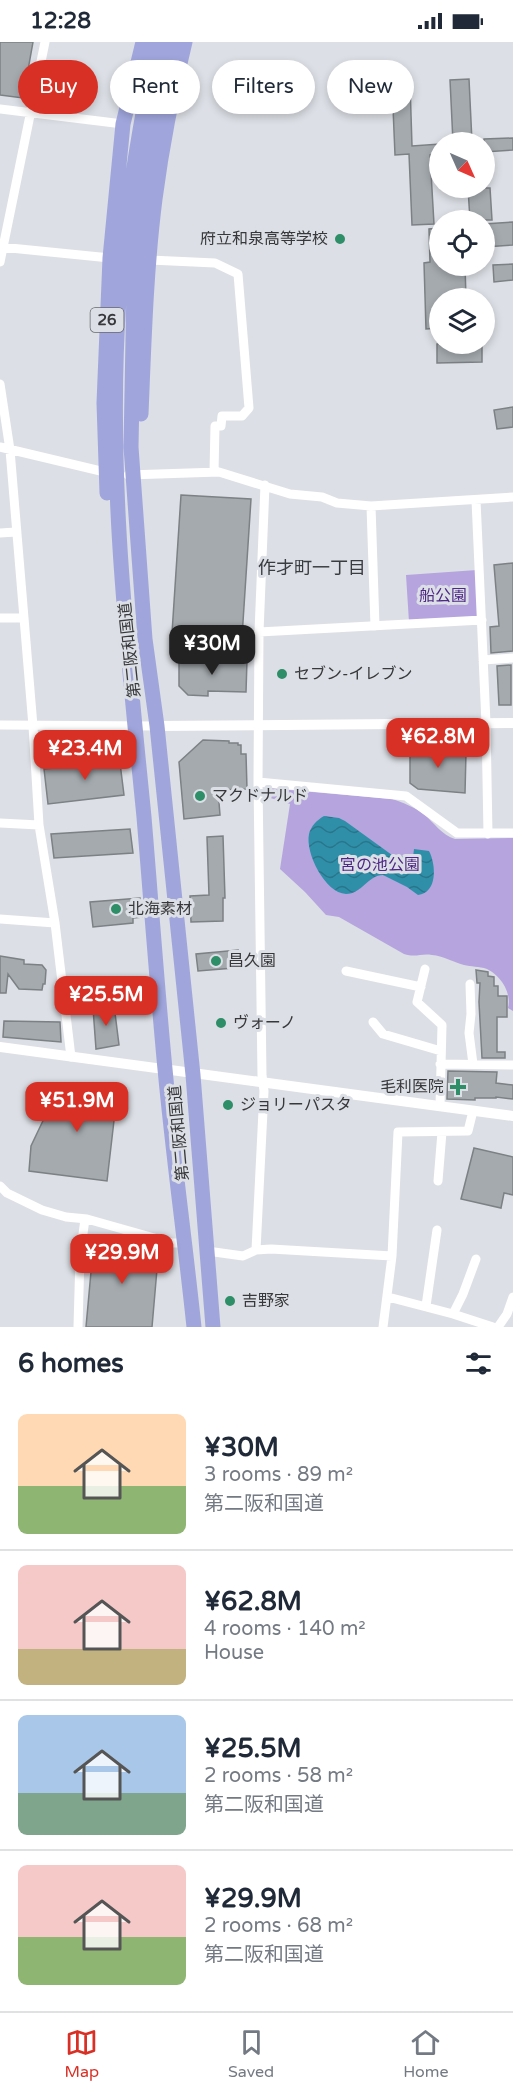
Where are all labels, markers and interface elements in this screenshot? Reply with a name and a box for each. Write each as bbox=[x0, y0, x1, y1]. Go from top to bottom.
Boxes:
text: 12:28 bbox=[30, 8, 91, 34]
chip: Buy bbox=[18, 60, 98, 114]
chip: Rent bbox=[110, 60, 200, 114]
chip: Filters bbox=[212, 60, 315, 114]
chip: New bbox=[327, 60, 414, 114]
north arrow bbox=[429, 132, 495, 198]
map controls bbox=[429, 132, 495, 354]
button: locate bbox=[429, 210, 495, 276]
place label: 府立和泉高等学校 bbox=[200, 229, 328, 249]
marker: 府立和泉高等学校 bbox=[333, 232, 347, 246]
button: layers bbox=[429, 288, 495, 354]
road number: 26 bbox=[90, 308, 124, 332]
district label: 作才町一丁目 bbox=[258, 557, 366, 579]
park label: 船公園 bbox=[419, 586, 467, 606]
street label: 第二阪和国道 bbox=[115, 601, 145, 699]
pin: ¥30M bbox=[176, 625, 248, 676]
text: ¥30M bbox=[183, 632, 241, 656]
place label: セブン-イレブン bbox=[294, 664, 413, 684]
marker: セブン-イレブン bbox=[275, 667, 289, 681]
pin: ¥62.8M bbox=[389, 718, 487, 769]
text: ¥62.8M bbox=[400, 725, 476, 749]
pin: ¥23.4M bbox=[36, 730, 134, 781]
text: ¥23.4M bbox=[48, 737, 122, 761]
place label: マクドナルド bbox=[212, 786, 308, 806]
marker: マクドナルド bbox=[193, 789, 207, 803]
park label: 宮の池公園 bbox=[340, 855, 420, 875]
place label: 北海素材 bbox=[128, 899, 192, 919]
marker: 北海素材 bbox=[109, 902, 123, 916]
place label: 昌久園 bbox=[228, 951, 276, 971]
marker: 昌久園 bbox=[209, 954, 223, 968]
pin: ¥25.5M bbox=[57, 976, 155, 1027]
text: ¥25.5M bbox=[68, 983, 144, 1007]
place label: ヴォーノ bbox=[233, 1013, 296, 1033]
marker: ヴォーノ bbox=[214, 1016, 228, 1030]
place label: 毛利医院 bbox=[380, 1077, 444, 1097]
marker: 毛利医院 bbox=[449, 1078, 467, 1096]
pin: ¥51.9M bbox=[28, 1082, 126, 1133]
street label: 第二阪和国道 bbox=[165, 1084, 193, 1182]
text: ¥51.9M bbox=[39, 1089, 115, 1113]
place label: ジョリーパスタ bbox=[240, 1095, 352, 1115]
marker: ジョリーパスタ bbox=[221, 1098, 235, 1112]
pin: ¥29.9M bbox=[73, 1234, 171, 1285]
text: ¥29.9M bbox=[84, 1241, 160, 1265]
place label: 吉野家 bbox=[242, 1291, 290, 1311]
marker: 吉野家 bbox=[223, 1294, 237, 1308]
icon: filters bbox=[462, 1347, 495, 1380]
text: 6 homes bbox=[18, 1348, 124, 1379]
text: ¥30M bbox=[204, 1432, 279, 1463]
icon: home bbox=[66, 1438, 138, 1510]
text: 3 rooms · 89 m² bbox=[204, 1463, 353, 1487]
text: 第二阪和国道 bbox=[204, 1492, 324, 1516]
text: ¥62.8M bbox=[204, 1586, 302, 1617]
icon: home bbox=[66, 1589, 138, 1661]
text: 4 rooms · 140 m² bbox=[204, 1617, 366, 1641]
text: House bbox=[204, 1641, 264, 1665]
text: ¥25.5M bbox=[204, 1733, 302, 1764]
icon: home bbox=[66, 1739, 138, 1811]
text: 2 rooms · 58 m² bbox=[204, 1764, 353, 1788]
text: 第二阪和国道 bbox=[204, 1793, 324, 1817]
text: ¥29.9M bbox=[204, 1883, 302, 1914]
icon: home bbox=[66, 1889, 138, 1961]
text: 2 rooms · 68 m² bbox=[204, 1914, 353, 1938]
text: 第二阪和国道 bbox=[204, 1943, 324, 1967]
tab: Map bbox=[64, 2026, 99, 2082]
tab: Saved bbox=[228, 2026, 274, 2082]
tab: Home bbox=[403, 2026, 448, 2082]

